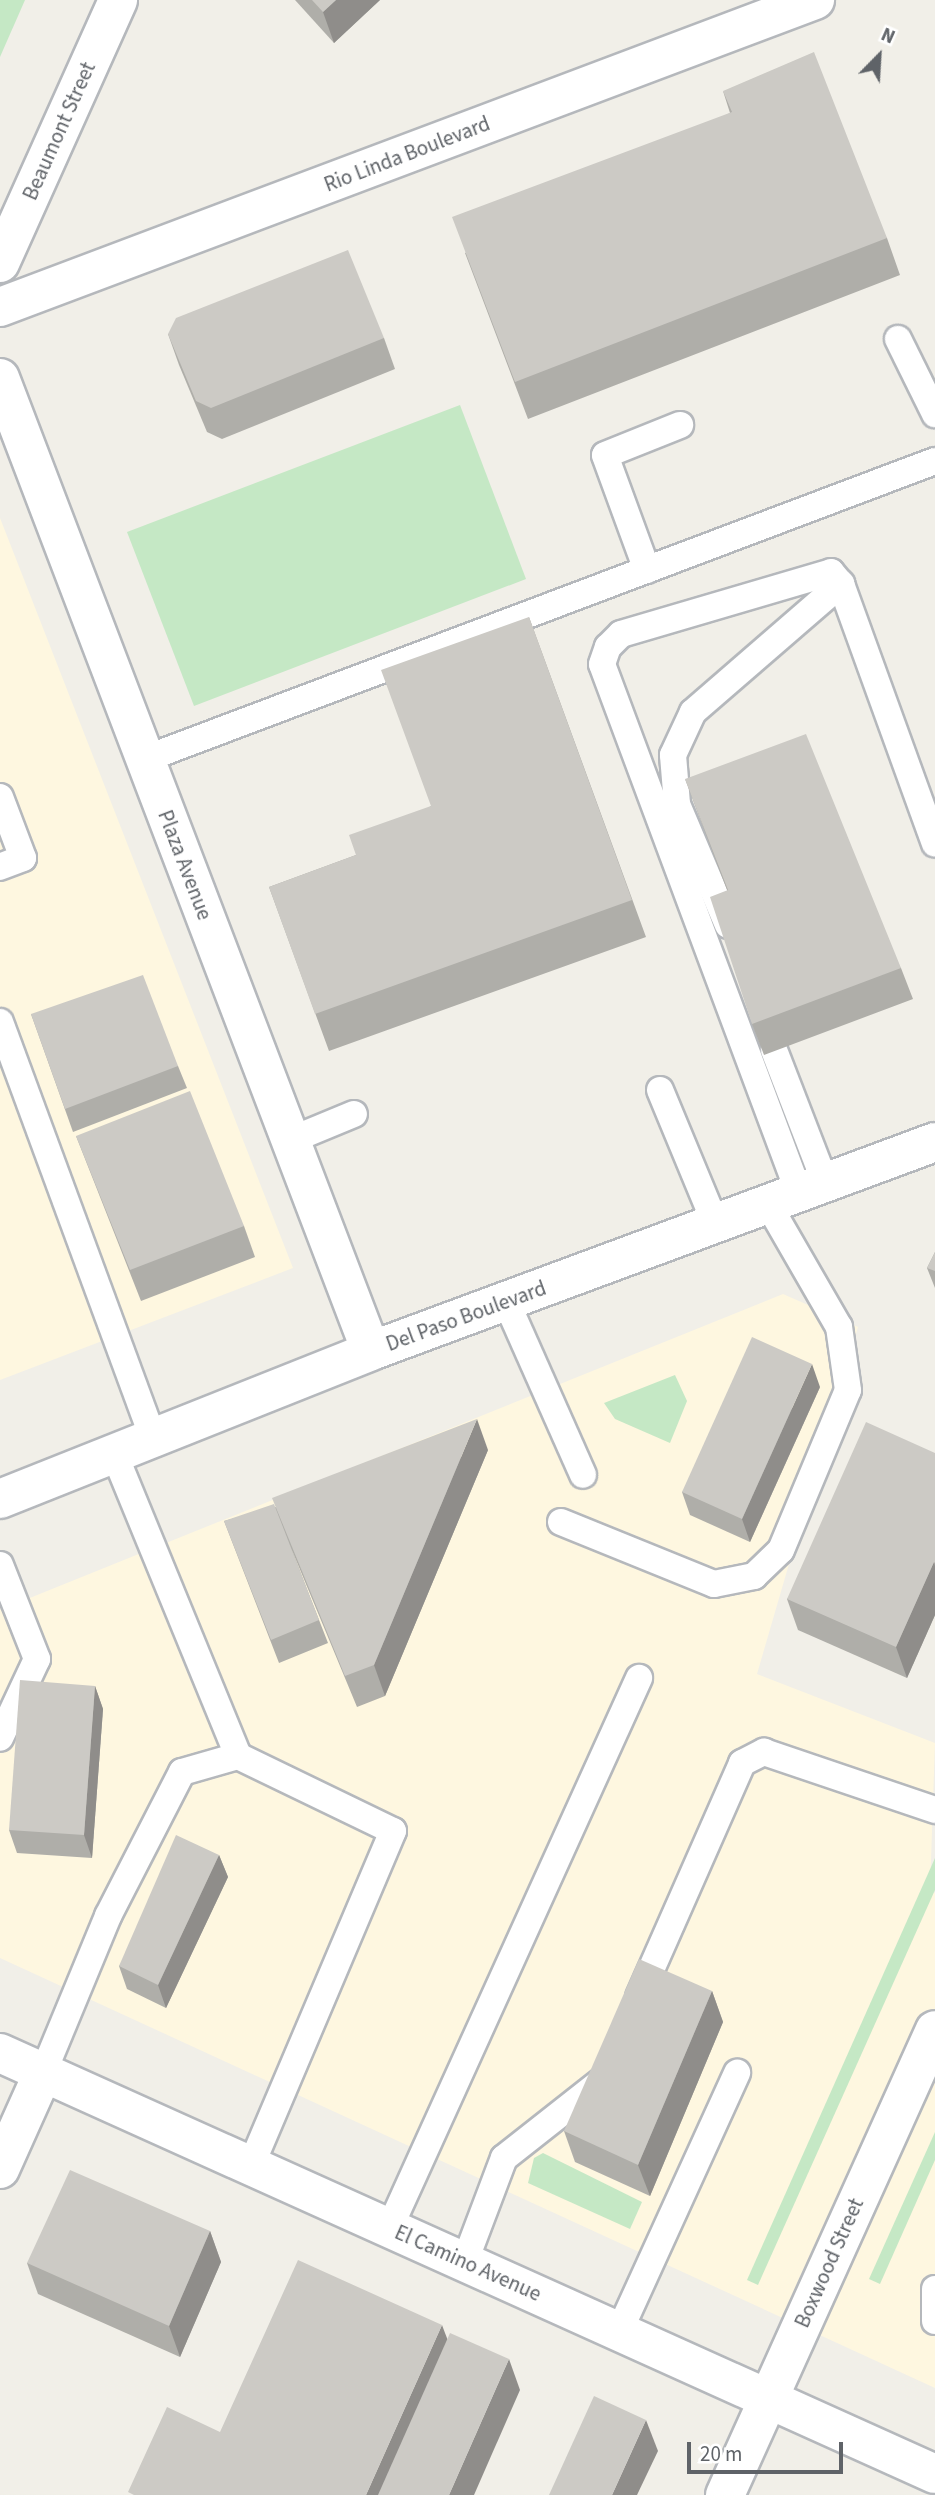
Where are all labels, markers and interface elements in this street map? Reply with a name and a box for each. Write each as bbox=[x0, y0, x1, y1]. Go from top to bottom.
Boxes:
north arrow bbox=[844, 21, 914, 91]
text: N bbox=[876, 21, 899, 51]
street label: Beaumont Street bbox=[17, 58, 101, 204]
street label: Rio Linda Boulevard bbox=[320, 111, 494, 197]
street label: Plaza Avenue bbox=[152, 806, 218, 924]
street label: Del Paso Boulevard bbox=[382, 1275, 550, 1357]
street label: Boxwood Street bbox=[789, 2194, 869, 2332]
street label: El Camino Avenue bbox=[391, 2219, 545, 2307]
scale bar bbox=[690, 2428, 846, 2472]
text: 20 m bbox=[700, 2439, 742, 2469]

